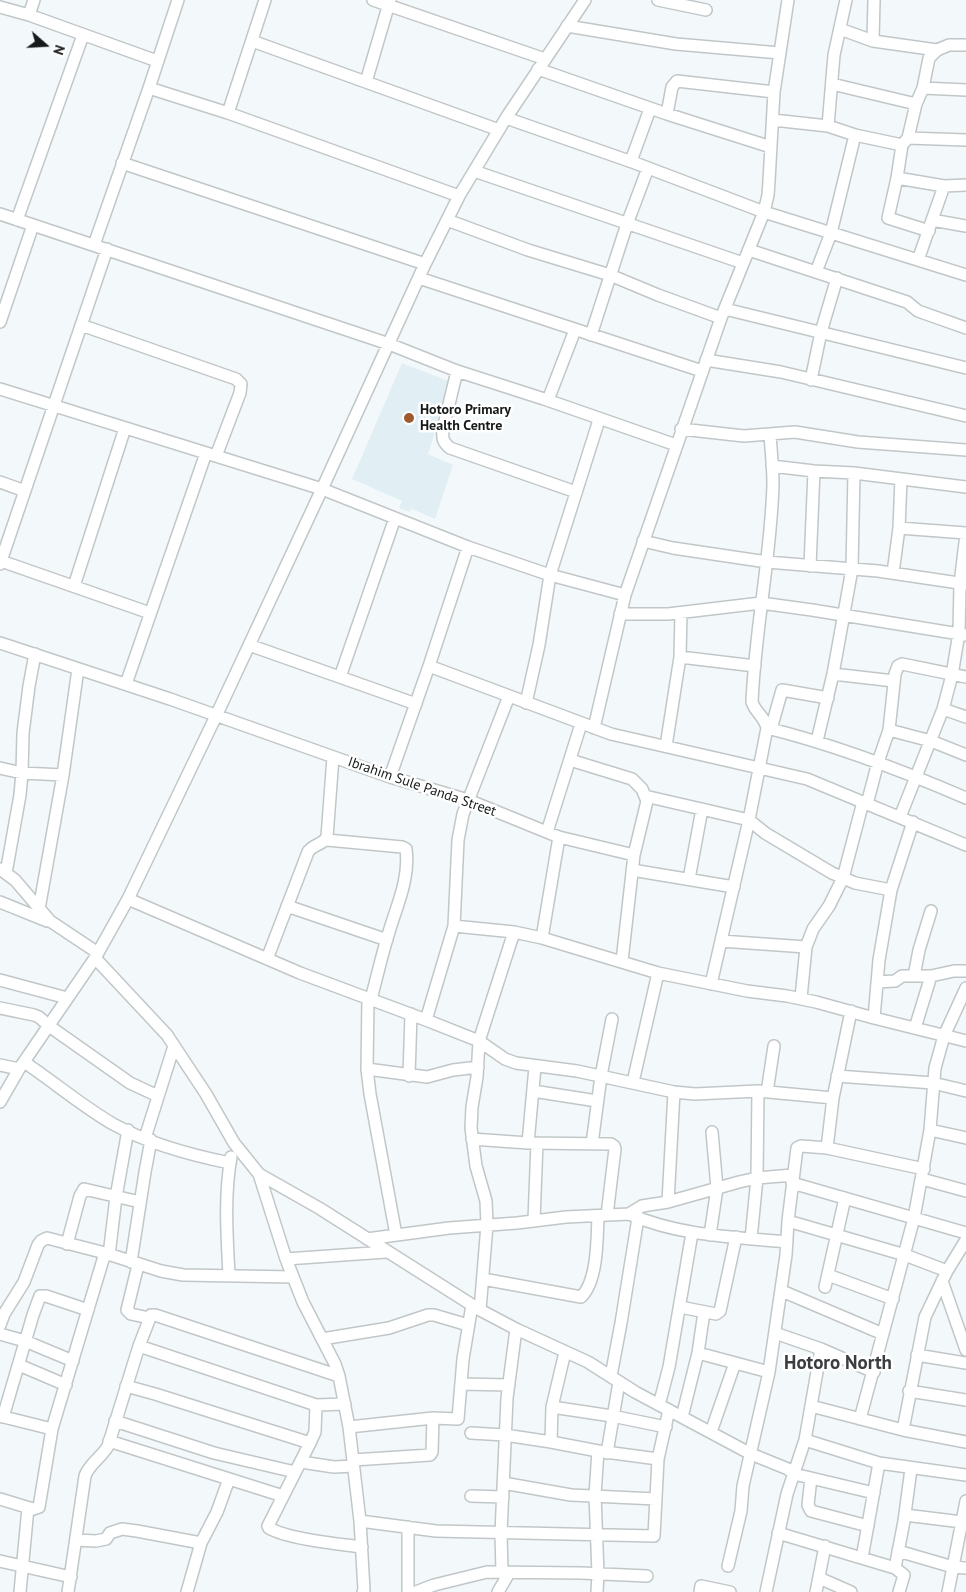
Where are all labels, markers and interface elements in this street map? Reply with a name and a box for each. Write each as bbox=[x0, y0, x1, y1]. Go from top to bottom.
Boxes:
north arrow bbox=[20, 20, 70, 70]
text: N bbox=[49, 43, 69, 57]
place label: Hotoro Primary Health Centre bbox=[420, 402, 511, 434]
marker: Hotoro Primary Health Centre bbox=[402, 411, 416, 425]
street label: Ibrahim Sule Panda Street bbox=[346, 754, 498, 820]
district label: Hotoro North bbox=[784, 1353, 892, 1375]

